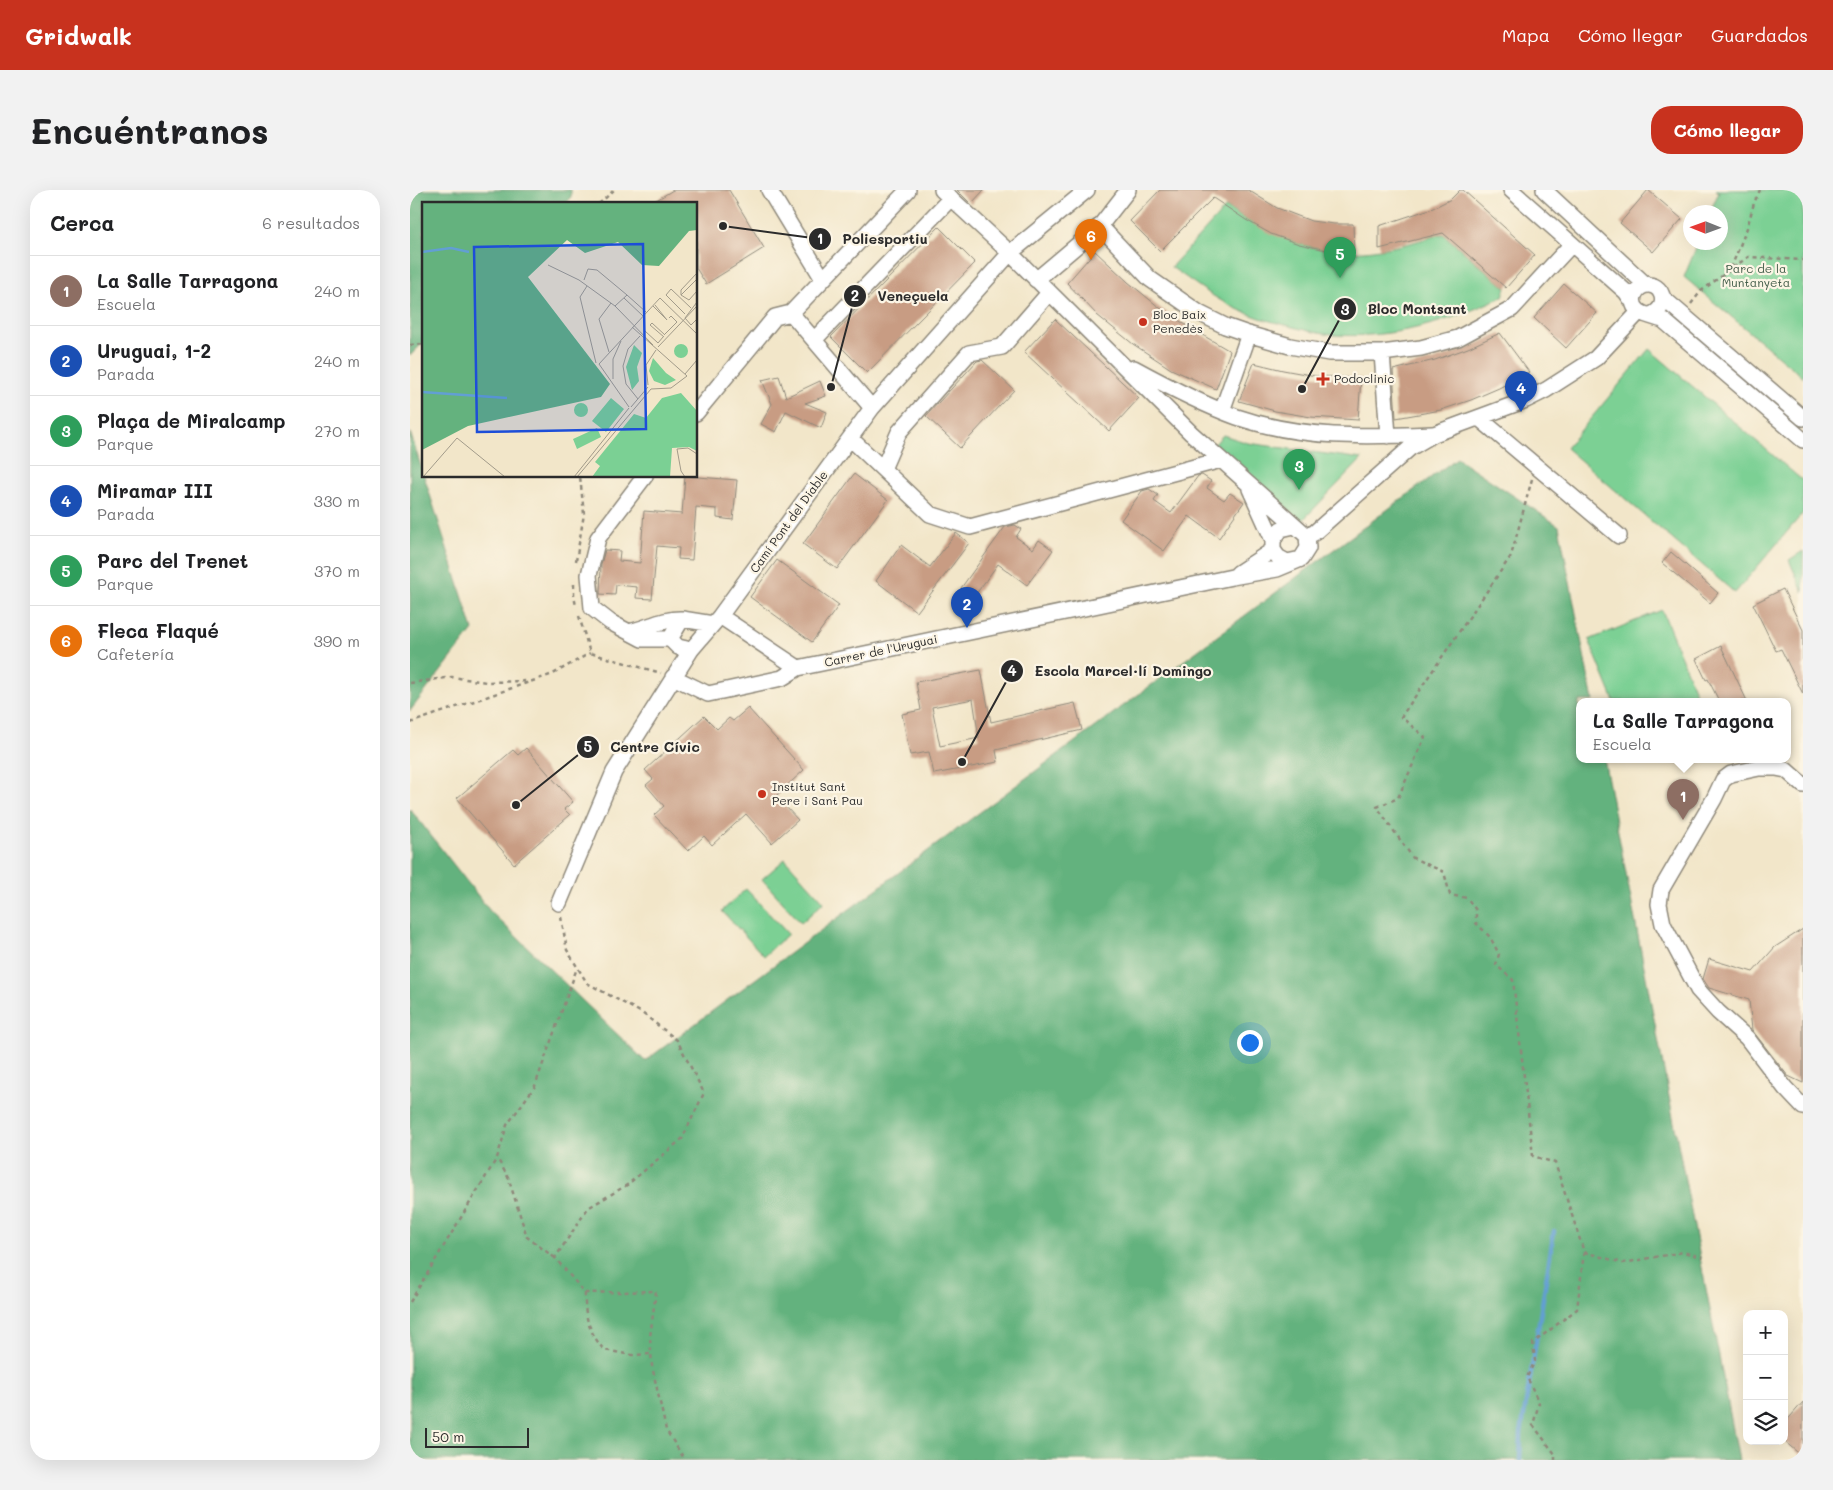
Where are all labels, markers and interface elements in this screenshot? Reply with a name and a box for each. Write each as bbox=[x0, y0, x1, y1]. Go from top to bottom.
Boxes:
text: Gridwalk bbox=[25, 20, 132, 51]
text: Mapa bbox=[1502, 23, 1550, 47]
text: Cómo llegar bbox=[1578, 23, 1683, 47]
text: Guardados bbox=[1711, 23, 1808, 47]
button: Cómo llegar bbox=[1651, 106, 1803, 154]
text: Encuéntranos bbox=[30, 107, 269, 153]
inset map bbox=[422, 202, 698, 478]
north arrow bbox=[1683, 205, 1728, 250]
text: Cerca bbox=[50, 209, 115, 236]
text: 6 resultados bbox=[262, 212, 360, 233]
pin: 6 bbox=[1075, 219, 1107, 260]
callout: Poliesportiu bbox=[807, 224, 938, 253]
text: 1 bbox=[817, 228, 823, 248]
text: Poliesportiu bbox=[842, 229, 928, 248]
pin: 5 bbox=[1324, 237, 1356, 278]
park label: Parc de la Muntanyeta bbox=[1722, 260, 1790, 290]
text: La Salle Tarragona bbox=[97, 268, 278, 293]
text: 1 bbox=[62, 280, 70, 301]
text: 240 m bbox=[314, 280, 360, 301]
callout: Veneçuela bbox=[842, 281, 959, 310]
text: 2 bbox=[851, 285, 859, 305]
text: Veneçuela bbox=[877, 286, 949, 305]
text: Escuela bbox=[97, 293, 156, 314]
callout: Bloc Montsant bbox=[1332, 295, 1476, 324]
text: 3 bbox=[1340, 299, 1350, 319]
text: Bloc Montsant bbox=[1367, 299, 1467, 318]
place label: Bloc Baix Penedès bbox=[1153, 306, 1206, 336]
marker: Bloc Baix Penedès bbox=[1137, 316, 1149, 328]
text: Uruguai, 1-2 bbox=[97, 338, 211, 363]
text: 2 bbox=[62, 350, 70, 371]
text: 240 m bbox=[314, 350, 360, 371]
text: Parada bbox=[97, 363, 155, 384]
place label: Podoclinic bbox=[1334, 370, 1394, 386]
pin: 4 bbox=[1505, 371, 1537, 412]
marker: Podoclinic bbox=[1316, 372, 1330, 386]
text: Plaça de Miralcamp bbox=[97, 408, 285, 433]
text: 3 bbox=[61, 420, 71, 441]
text: 270 m bbox=[314, 420, 360, 441]
text: Parque bbox=[97, 433, 154, 454]
pin: 3 bbox=[1283, 449, 1315, 490]
street label: Camí Pont del Diable bbox=[746, 467, 831, 576]
text: Miramar III bbox=[97, 478, 213, 503]
text: 4 bbox=[61, 490, 71, 511]
text: 330 m bbox=[314, 490, 360, 511]
text: Parada bbox=[97, 503, 155, 524]
text: Parc del Trenet bbox=[97, 548, 248, 573]
text: 5 bbox=[61, 560, 71, 581]
text: 370 m bbox=[314, 560, 360, 581]
text: Parque bbox=[97, 573, 154, 594]
pin: 2 bbox=[951, 587, 983, 628]
text: Fleca Flaqué bbox=[97, 618, 219, 643]
text: 6 bbox=[61, 630, 71, 651]
text: 390 m bbox=[313, 630, 360, 651]
street label: Carrer de l'Uruguai bbox=[823, 630, 939, 670]
text: Cafetería bbox=[97, 643, 175, 664]
callout: Escola Marcel·lí Domingo bbox=[1000, 656, 1222, 685]
text: 4 bbox=[1007, 660, 1017, 680]
text: Escola Marcel·lí Domingo bbox=[1034, 661, 1212, 680]
popup bbox=[1576, 698, 1791, 763]
text: La Salle Tarragona bbox=[1593, 708, 1774, 733]
callout: Centre Cívic bbox=[575, 732, 710, 761]
text: Escuela bbox=[1593, 733, 1652, 754]
text: 5 bbox=[584, 736, 593, 756]
text: Centre Cívic bbox=[610, 737, 700, 756]
place label: Institut Sant Pere i Sant Pau bbox=[772, 778, 863, 808]
pin: 1 bbox=[1667, 779, 1699, 820]
marker: Institut Sant Pere i Sant Pau bbox=[756, 788, 768, 800]
your location bbox=[1237, 1030, 1263, 1056]
map controls bbox=[1743, 1310, 1788, 1445]
button: + bbox=[1743, 1310, 1788, 1355]
button: − bbox=[1743, 1355, 1788, 1400]
button: layers bbox=[1743, 1400, 1788, 1445]
scale bar bbox=[425, 1425, 529, 1448]
text: 50 m bbox=[432, 1427, 464, 1446]

